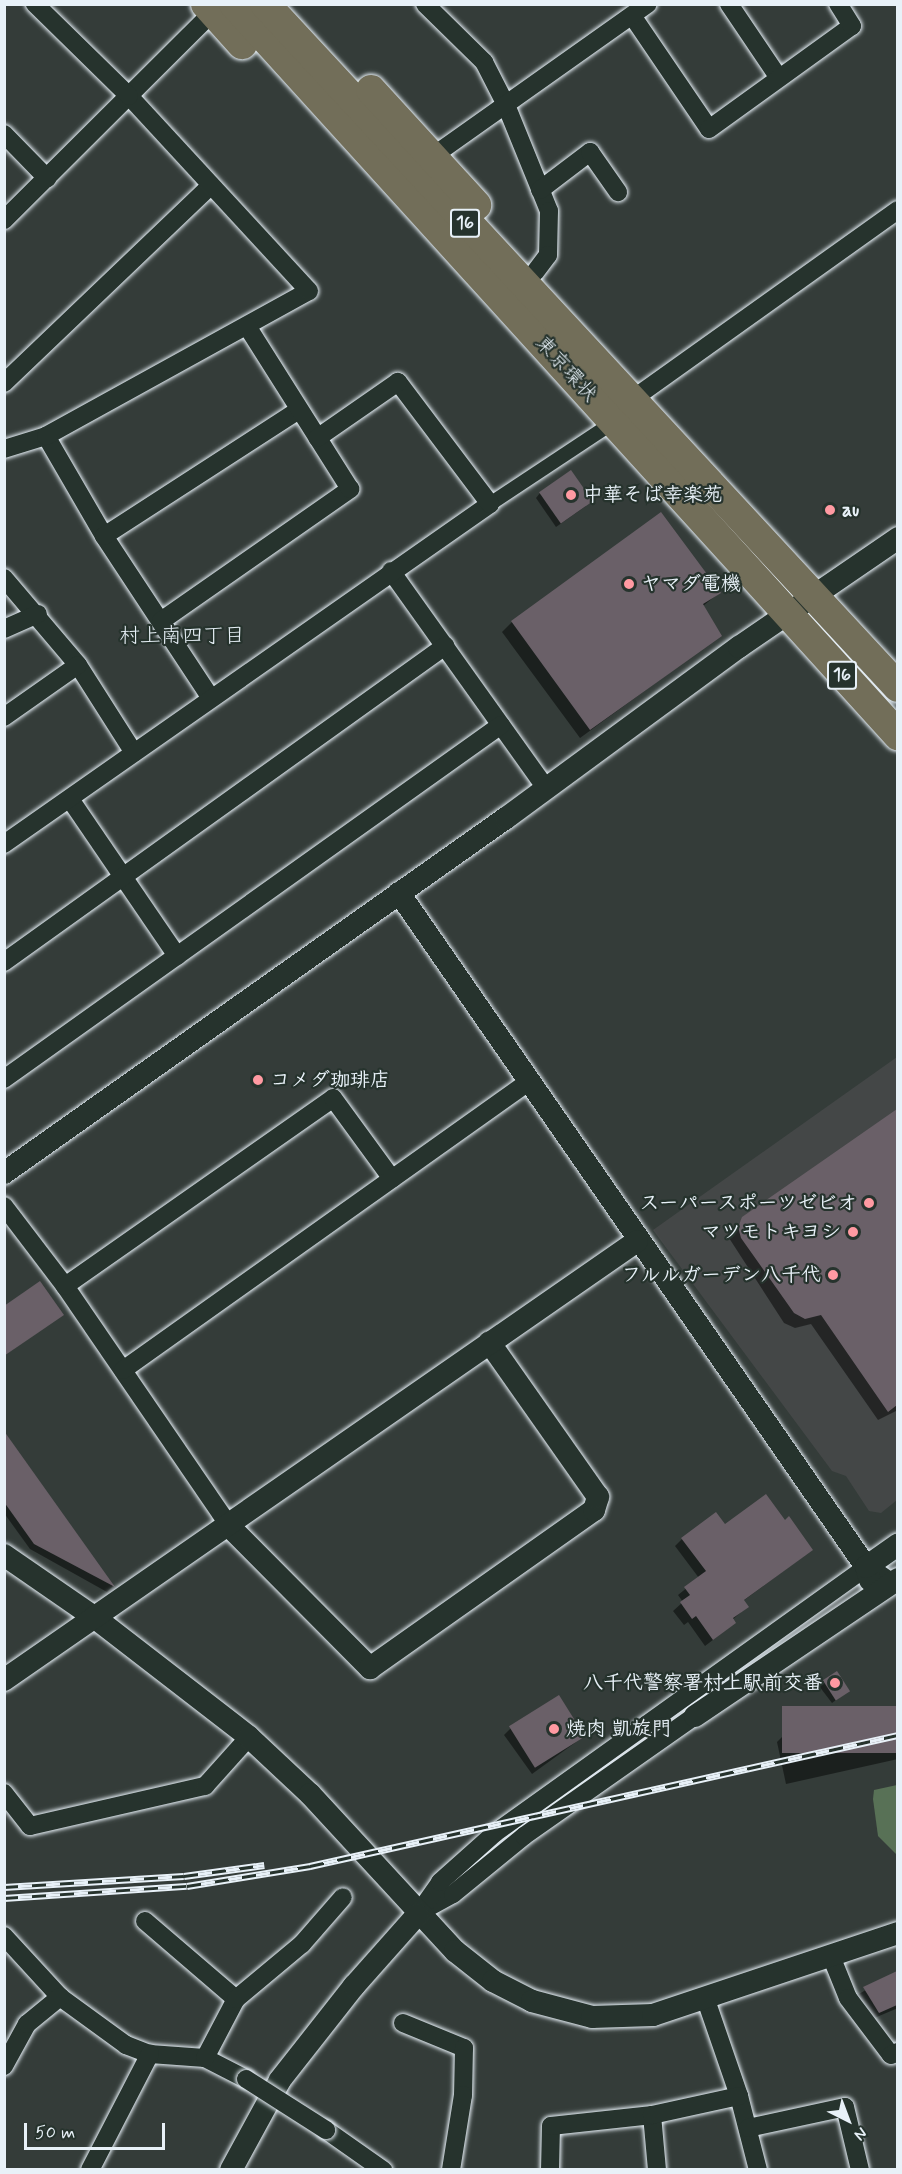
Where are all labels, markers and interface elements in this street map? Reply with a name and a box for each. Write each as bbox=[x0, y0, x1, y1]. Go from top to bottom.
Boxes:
road number: 16 bbox=[450, 208, 480, 238]
street label: 東京環状 bbox=[530, 331, 602, 407]
place label: 中華そば幸楽苑 bbox=[583, 483, 723, 507]
marker: 中華そば幸楽苑 bbox=[564, 488, 578, 502]
place label: au bbox=[842, 498, 859, 522]
marker: au bbox=[823, 503, 837, 517]
place label: ヤマダ電機 bbox=[641, 572, 741, 596]
marker: ヤマダ電機 bbox=[622, 577, 636, 591]
district label: 村上南四丁目 bbox=[119, 623, 245, 649]
road number: 16 bbox=[827, 660, 857, 690]
place label: コメダ珈琲店 bbox=[270, 1068, 390, 1092]
marker: コメダ珈琲店 bbox=[251, 1073, 265, 1087]
place label: スーパースポーツゼビオ bbox=[638, 1191, 857, 1215]
marker: スーパースポーツゼビオ bbox=[862, 1196, 876, 1210]
place label: マツモトキヨシ bbox=[701, 1220, 841, 1244]
marker: マツモトキヨシ bbox=[846, 1225, 860, 1239]
place label: フルルガーデン八千代 bbox=[621, 1263, 821, 1287]
marker: フルルガーデン八千代 bbox=[826, 1268, 840, 1282]
place label: 八千代警察署村上駅前交番 bbox=[583, 1671, 823, 1695]
marker: 八千代警察署村上駅前交番 bbox=[828, 1676, 842, 1690]
place label: 焼肉 凱旋門 bbox=[566, 1717, 671, 1741]
marker: 焼肉 凱旋門 bbox=[547, 1722, 561, 1736]
north arrow bbox=[818, 2090, 878, 2150]
scale bar bbox=[27, 2111, 168, 2149]
text: 50 m bbox=[35, 2121, 75, 2145]
text: N bbox=[849, 2122, 871, 2145]

